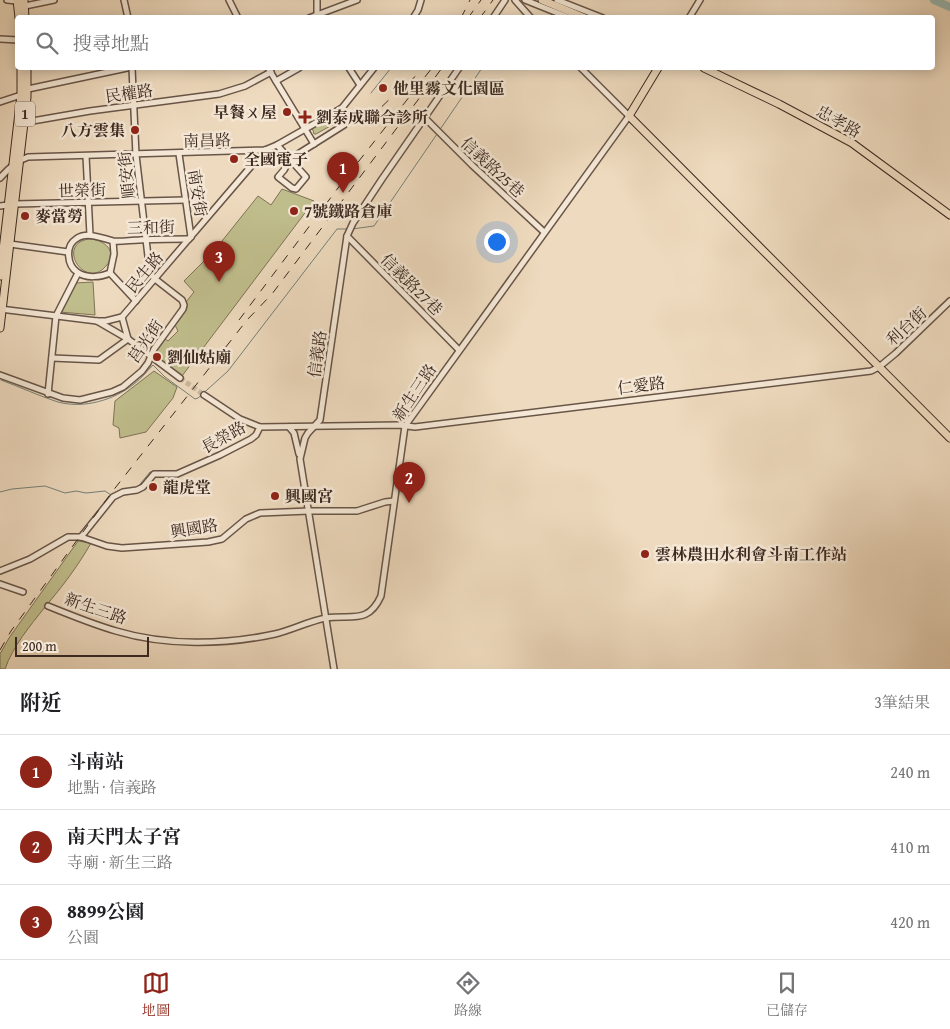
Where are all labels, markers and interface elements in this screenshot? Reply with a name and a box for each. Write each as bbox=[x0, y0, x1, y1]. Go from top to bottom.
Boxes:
search box bbox=[15, 15, 935, 70]
icon: search bbox=[33, 29, 61, 57]
text: 搜尋地點 bbox=[73, 29, 149, 57]
place label: 他里霧文化園區 bbox=[393, 76, 505, 100]
street label: 民權路 bbox=[104, 78, 154, 108]
marker: 他里霧文化園區 bbox=[377, 82, 389, 94]
street label: 忠孝路 bbox=[812, 99, 866, 143]
place label: 早餐ㄨ屋 bbox=[213, 100, 277, 124]
road number: 1 bbox=[15, 102, 35, 126]
place label: 劉泰成聯合診所 bbox=[316, 105, 428, 129]
marker: 早餐ㄨ屋 bbox=[281, 106, 293, 118]
marker: 劉泰成聯合診所 bbox=[298, 110, 312, 124]
place label: 八方雲集 bbox=[61, 118, 125, 142]
marker: 八方雲集 bbox=[129, 124, 141, 136]
street label: 南昌路 bbox=[183, 127, 231, 153]
street label: 信義路25巷 bbox=[456, 131, 530, 203]
place label: 全國電子 bbox=[244, 147, 308, 171]
street label: 順安街 bbox=[112, 150, 140, 200]
pin: 1 bbox=[327, 152, 359, 193]
marker: 全國電子 bbox=[228, 153, 240, 165]
street label: 南安街 bbox=[182, 167, 214, 219]
street label: 世榮街 bbox=[58, 177, 106, 203]
place label: 7號鐵路倉庫 bbox=[304, 199, 392, 223]
place label: 麥當勞 bbox=[35, 204, 83, 228]
marker: 7號鐵路倉庫 bbox=[288, 205, 300, 217]
marker: 麥當勞 bbox=[19, 210, 31, 222]
street label: 三和街 bbox=[127, 215, 175, 239]
your location bbox=[484, 229, 510, 255]
pin: 3 bbox=[203, 241, 235, 282]
street label: 民生路 bbox=[119, 246, 169, 298]
street label: 信義路27巷 bbox=[375, 247, 449, 321]
street label: 利台街 bbox=[880, 301, 932, 351]
street label: 莒光街 bbox=[122, 314, 168, 368]
street label: 信義路 bbox=[302, 329, 332, 379]
place label: 劉仙姑廟 bbox=[167, 345, 231, 369]
marker: 劉仙姑廟 bbox=[151, 351, 163, 363]
street label: 新生三路 bbox=[386, 359, 442, 425]
street label: 仁愛路 bbox=[616, 370, 666, 400]
street label: 長榮路 bbox=[196, 415, 250, 459]
pin: 2 bbox=[393, 462, 425, 503]
place label: 龍虎堂 bbox=[163, 475, 211, 499]
marker: 龍虎堂 bbox=[147, 481, 159, 493]
place label: 興國宮 bbox=[285, 484, 333, 508]
marker: 興國宮 bbox=[269, 490, 281, 502]
street label: 興國路 bbox=[168, 512, 220, 544]
place label: 雲林農田水利會斗南工作站 bbox=[655, 542, 847, 566]
marker: 雲林農田水利會斗南工作站 bbox=[639, 548, 651, 560]
street label: 新生三路 bbox=[62, 586, 130, 630]
scale bar bbox=[15, 634, 149, 657]
text: 200 m bbox=[22, 636, 57, 656]
text: 附近 bbox=[20, 687, 62, 718]
text: 3筆結果 bbox=[874, 690, 930, 714]
text: 斗南站 bbox=[67, 747, 124, 775]
text: 1 bbox=[32, 760, 40, 784]
text: 240 m bbox=[890, 760, 930, 784]
text: 地點 · 信義路 bbox=[67, 775, 157, 799]
text: 南天門太子宮 bbox=[67, 822, 181, 850]
text: 2 bbox=[32, 835, 40, 859]
text: 410 m bbox=[890, 835, 930, 859]
text: 寺廟 · 新生三路 bbox=[67, 850, 173, 874]
text: 8899公園 bbox=[67, 897, 144, 925]
text: 3 bbox=[32, 910, 40, 934]
text: 420 m bbox=[890, 910, 930, 934]
text: 公園 bbox=[67, 925, 99, 949]
tab: 地圖 bbox=[142, 969, 170, 1020]
tab: 路線 bbox=[454, 969, 482, 1020]
tab: 已儲存 bbox=[766, 969, 808, 1020]

